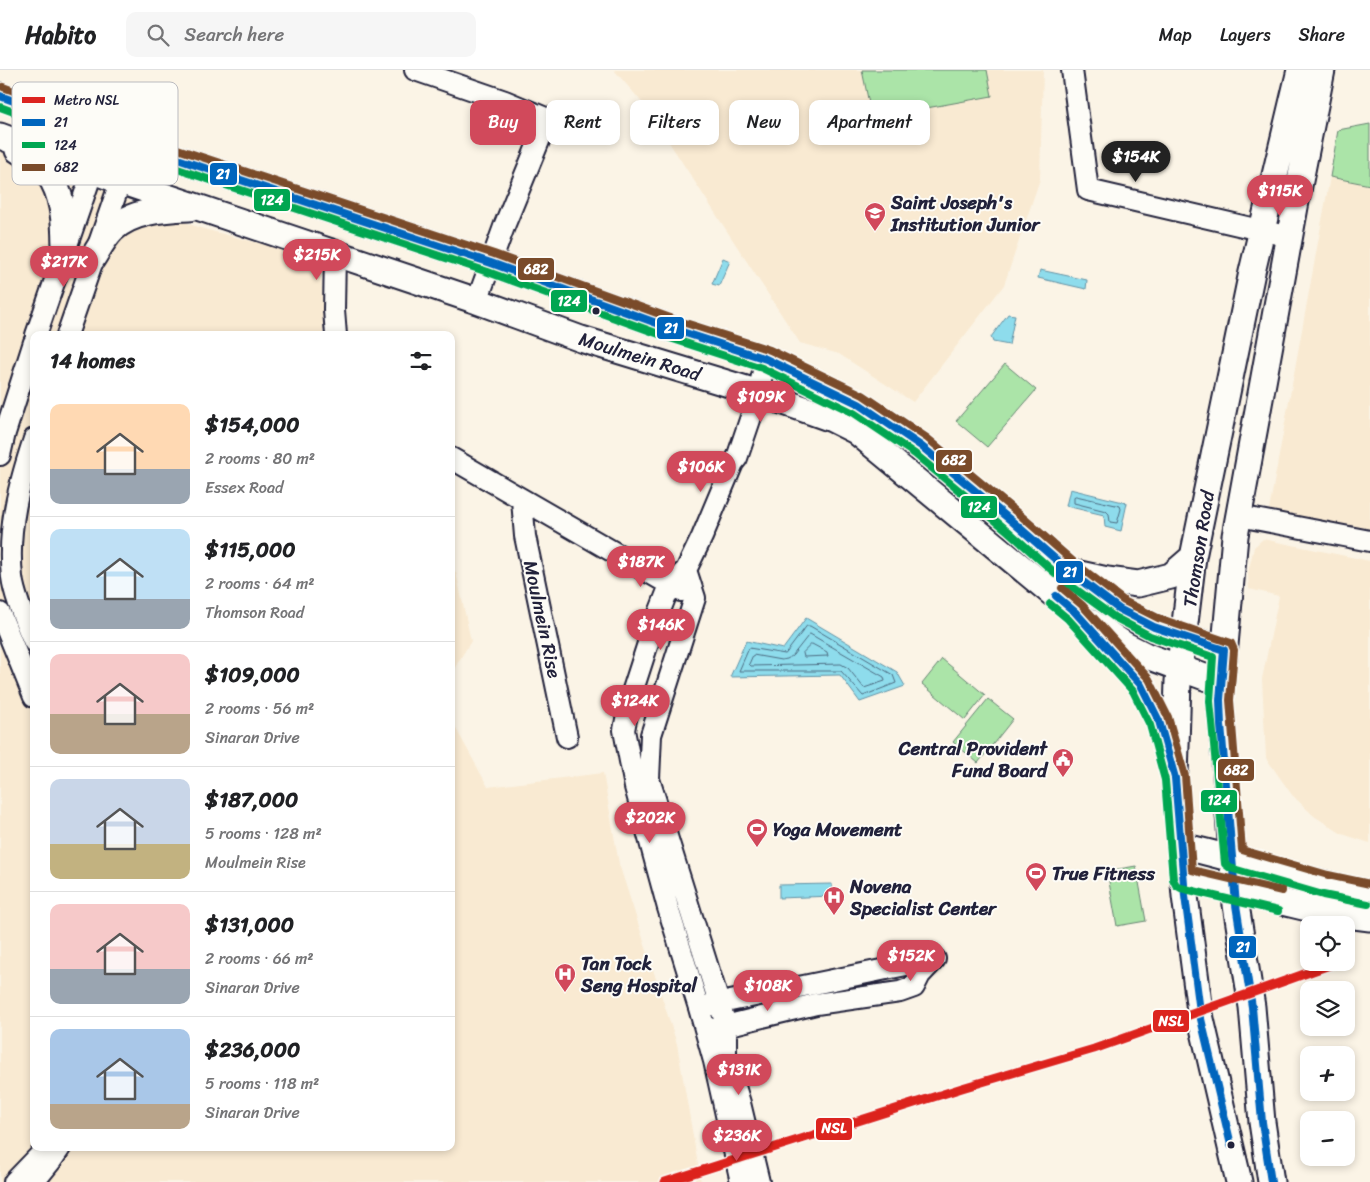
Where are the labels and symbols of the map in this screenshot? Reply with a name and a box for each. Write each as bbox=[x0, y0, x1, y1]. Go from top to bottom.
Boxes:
legend bbox=[12, 82, 178, 185]
text: Metro NSL bbox=[54, 88, 120, 113]
text: 21 bbox=[54, 110, 68, 135]
text: 124 bbox=[54, 133, 77, 158]
pin: $154K bbox=[1101, 140, 1171, 183]
text: 682 bbox=[54, 155, 78, 180]
line badge: 21 bbox=[209, 162, 238, 186]
text: 21 bbox=[215, 162, 230, 187]
pin: $115K bbox=[1245, 174, 1315, 217]
place label: Saint Joseph's Institution Junior bbox=[890, 186, 1042, 241]
line badge: 124 bbox=[253, 188, 291, 212]
text: 124 bbox=[261, 188, 284, 213]
school or university icon: Saint Joseph's Institution Junior bbox=[863, 201, 887, 232]
pin: $215K bbox=[282, 238, 352, 281]
pin: $217K bbox=[29, 246, 99, 288]
line badge: 682 bbox=[517, 257, 555, 281]
text: 682 bbox=[523, 257, 549, 282]
line badge: 124 bbox=[550, 289, 588, 313]
text: 124 bbox=[558, 289, 581, 314]
unlabelled marker bbox=[591, 306, 601, 316]
line badge: 21 bbox=[656, 316, 685, 340]
text: 21 bbox=[663, 316, 678, 341]
street label: Moulmein Road bbox=[575, 322, 707, 391]
pin: $109K bbox=[726, 380, 796, 423]
text: 682 bbox=[941, 448, 967, 473]
line badge: 682 bbox=[935, 449, 973, 473]
pin: $106K bbox=[666, 450, 736, 493]
street label: Thomson Road bbox=[1173, 487, 1224, 610]
line badge: 124 bbox=[960, 495, 998, 519]
text: 124 bbox=[968, 495, 991, 520]
pin: $187K bbox=[606, 546, 676, 588]
street label: Moulmein Rise bbox=[514, 557, 571, 681]
line badge: 21 bbox=[1055, 560, 1084, 584]
text: 21 bbox=[1062, 560, 1077, 585]
pin: $146K bbox=[626, 608, 696, 651]
pin: $124K bbox=[600, 684, 670, 727]
place label: Central Provident Fund Board bbox=[898, 732, 1049, 787]
public building icon: Central Provident Fund Board bbox=[1051, 747, 1075, 778]
line badge: 682 bbox=[1217, 758, 1255, 782]
text: 682 bbox=[1223, 758, 1249, 783]
text: 124 bbox=[1208, 788, 1231, 813]
line badge: 124 bbox=[1200, 789, 1238, 813]
pin: $202K bbox=[615, 802, 685, 844]
place label: Yoga Movement bbox=[773, 813, 903, 846]
sports icon: Yoga Movement bbox=[745, 817, 769, 848]
place label: True Fitness bbox=[1052, 857, 1156, 890]
sports icon: True Fitness bbox=[1024, 861, 1048, 892]
place label: Novena Specialist Center bbox=[849, 870, 998, 925]
hospital icon: Novena Specialist Center bbox=[822, 885, 846, 916]
line badge: 21 bbox=[1228, 935, 1257, 959]
text: 21 bbox=[1235, 935, 1250, 960]
pin: $152K bbox=[876, 940, 946, 982]
place label: Tan Tock Seng Hospital bbox=[580, 947, 697, 1002]
hospital icon: Tan Tock Seng Hospital bbox=[553, 962, 577, 993]
pin: $108K bbox=[733, 970, 803, 1012]
line badge: NSL bbox=[1152, 1009, 1190, 1033]
text: NSL bbox=[1158, 1009, 1184, 1034]
pin: $131K bbox=[704, 1054, 774, 1096]
text: NSL bbox=[821, 1116, 847, 1141]
line badge: NSL bbox=[815, 1117, 853, 1141]
pin: $236K bbox=[702, 1120, 772, 1162]
unlabelled marker bbox=[1226, 1140, 1236, 1150]

